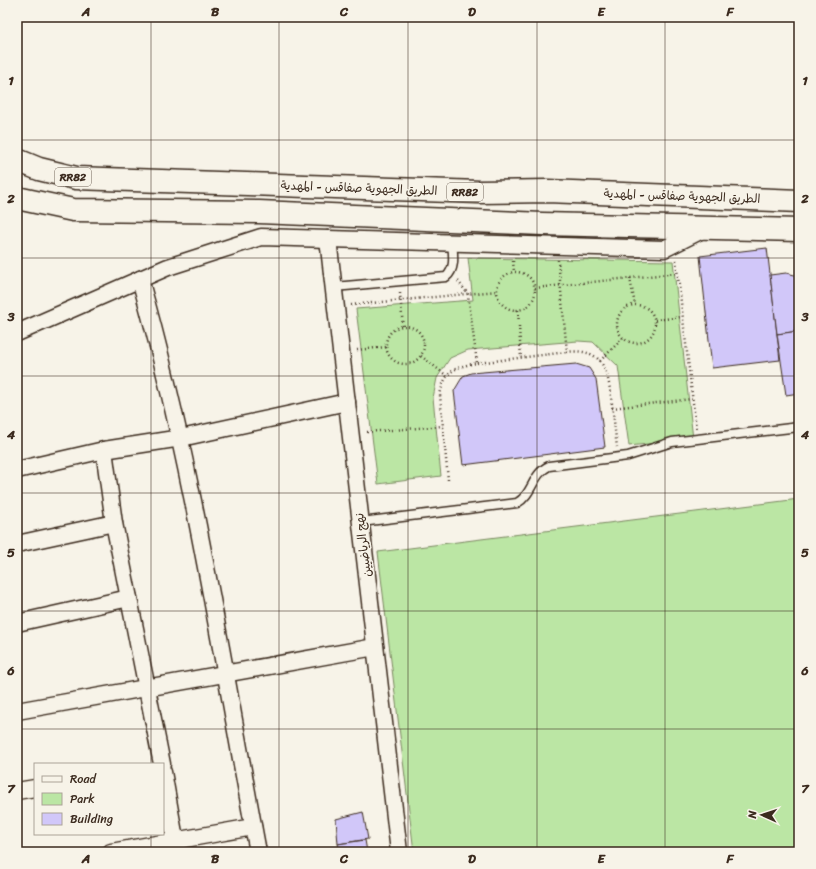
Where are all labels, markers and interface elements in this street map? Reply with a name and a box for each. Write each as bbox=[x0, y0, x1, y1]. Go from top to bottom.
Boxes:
text: A bbox=[81, 0, 90, 23]
text: B bbox=[211, 0, 220, 23]
text: C bbox=[339, 0, 349, 23]
text: D bbox=[468, 0, 476, 23]
text: E bbox=[597, 0, 606, 23]
text: F bbox=[725, 0, 734, 23]
text: 1 bbox=[8, 69, 14, 92]
text: 1 bbox=[802, 69, 808, 92]
road number: RR82 bbox=[55, 168, 91, 186]
street label: الطريق الجهوية صفاقس - المهدية bbox=[280, 174, 438, 202]
street label: الطريق الجهوية صفاقس - المهدية bbox=[603, 182, 761, 210]
road number: RR82 bbox=[447, 183, 483, 201]
text: 2 bbox=[6, 187, 15, 210]
text: 2 bbox=[800, 187, 809, 210]
text: 3 bbox=[6, 305, 15, 328]
text: 3 bbox=[800, 305, 809, 328]
text: 4 bbox=[6, 423, 16, 446]
text: 4 bbox=[800, 423, 810, 446]
street label: نهج الرياضيين bbox=[348, 512, 378, 578]
text: 5 bbox=[7, 541, 15, 564]
text: 5 bbox=[801, 541, 809, 564]
text: 6 bbox=[6, 659, 15, 682]
text: 6 bbox=[800, 659, 809, 682]
legend bbox=[34, 763, 164, 835]
text: Road bbox=[70, 768, 97, 790]
text: 7 bbox=[7, 777, 16, 800]
text: 7 bbox=[801, 777, 810, 800]
text: Park bbox=[70, 788, 95, 810]
north arrow bbox=[742, 795, 782, 835]
text: Building bbox=[70, 808, 113, 830]
text: N bbox=[743, 810, 762, 820]
text: A bbox=[81, 847, 90, 869]
text: B bbox=[211, 847, 220, 869]
text: C bbox=[339, 847, 349, 869]
text: D bbox=[468, 847, 476, 869]
text: E bbox=[597, 847, 606, 869]
text: F bbox=[725, 847, 734, 869]

